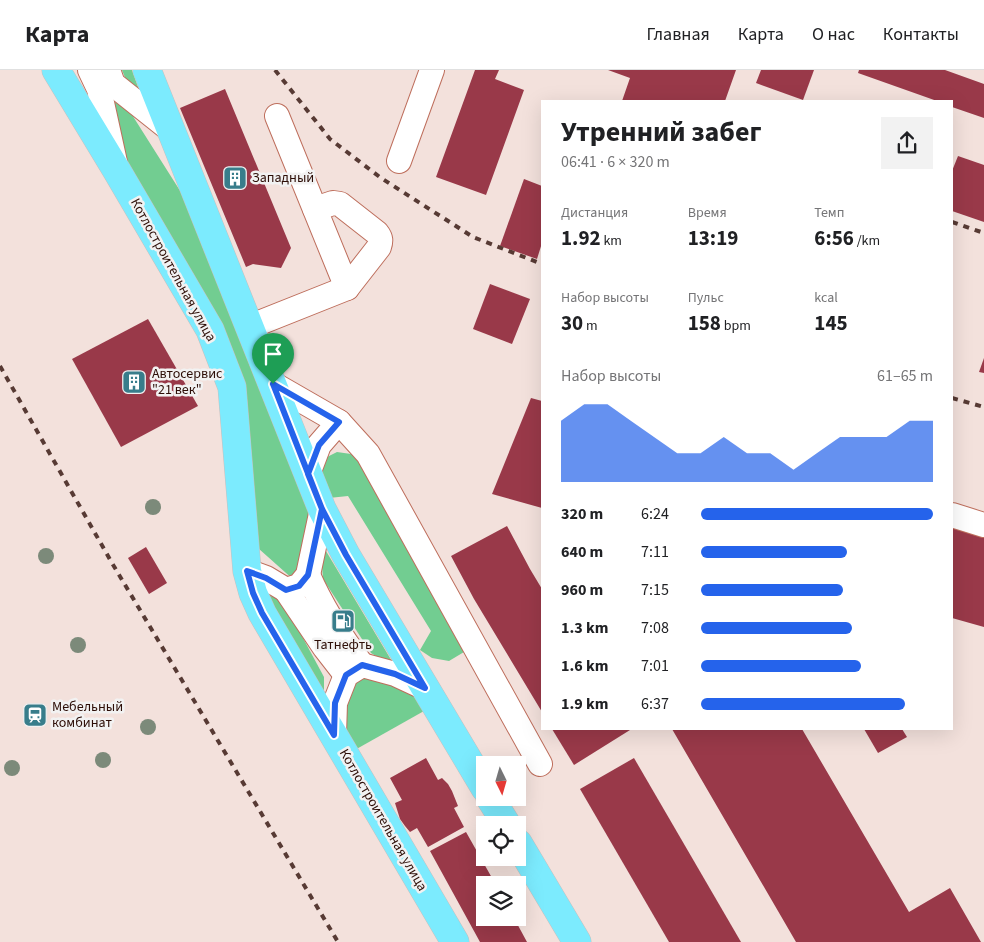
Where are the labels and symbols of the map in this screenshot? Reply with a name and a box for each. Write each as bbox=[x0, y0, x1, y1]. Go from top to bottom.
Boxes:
building icon: Западный bbox=[222, 165, 248, 191]
place label: Западный bbox=[252, 168, 314, 188]
street label: Котлостроительная улица bbox=[125, 195, 221, 345]
pin bbox=[252, 333, 294, 384]
place label: Автосервис "21 век" bbox=[152, 364, 223, 400]
building icon: Автосервис "21 век" bbox=[121, 369, 147, 395]
fuel station icon: Татнефть bbox=[330, 608, 356, 634]
place label: Татнефть bbox=[314, 635, 372, 655]
place label: Мебельный комбинат bbox=[52, 697, 123, 733]
station icon: Мебельный комбинат bbox=[22, 702, 48, 728]
street label: Котлостроительная улица bbox=[334, 745, 432, 895]
north arrow bbox=[476, 756, 526, 806]

